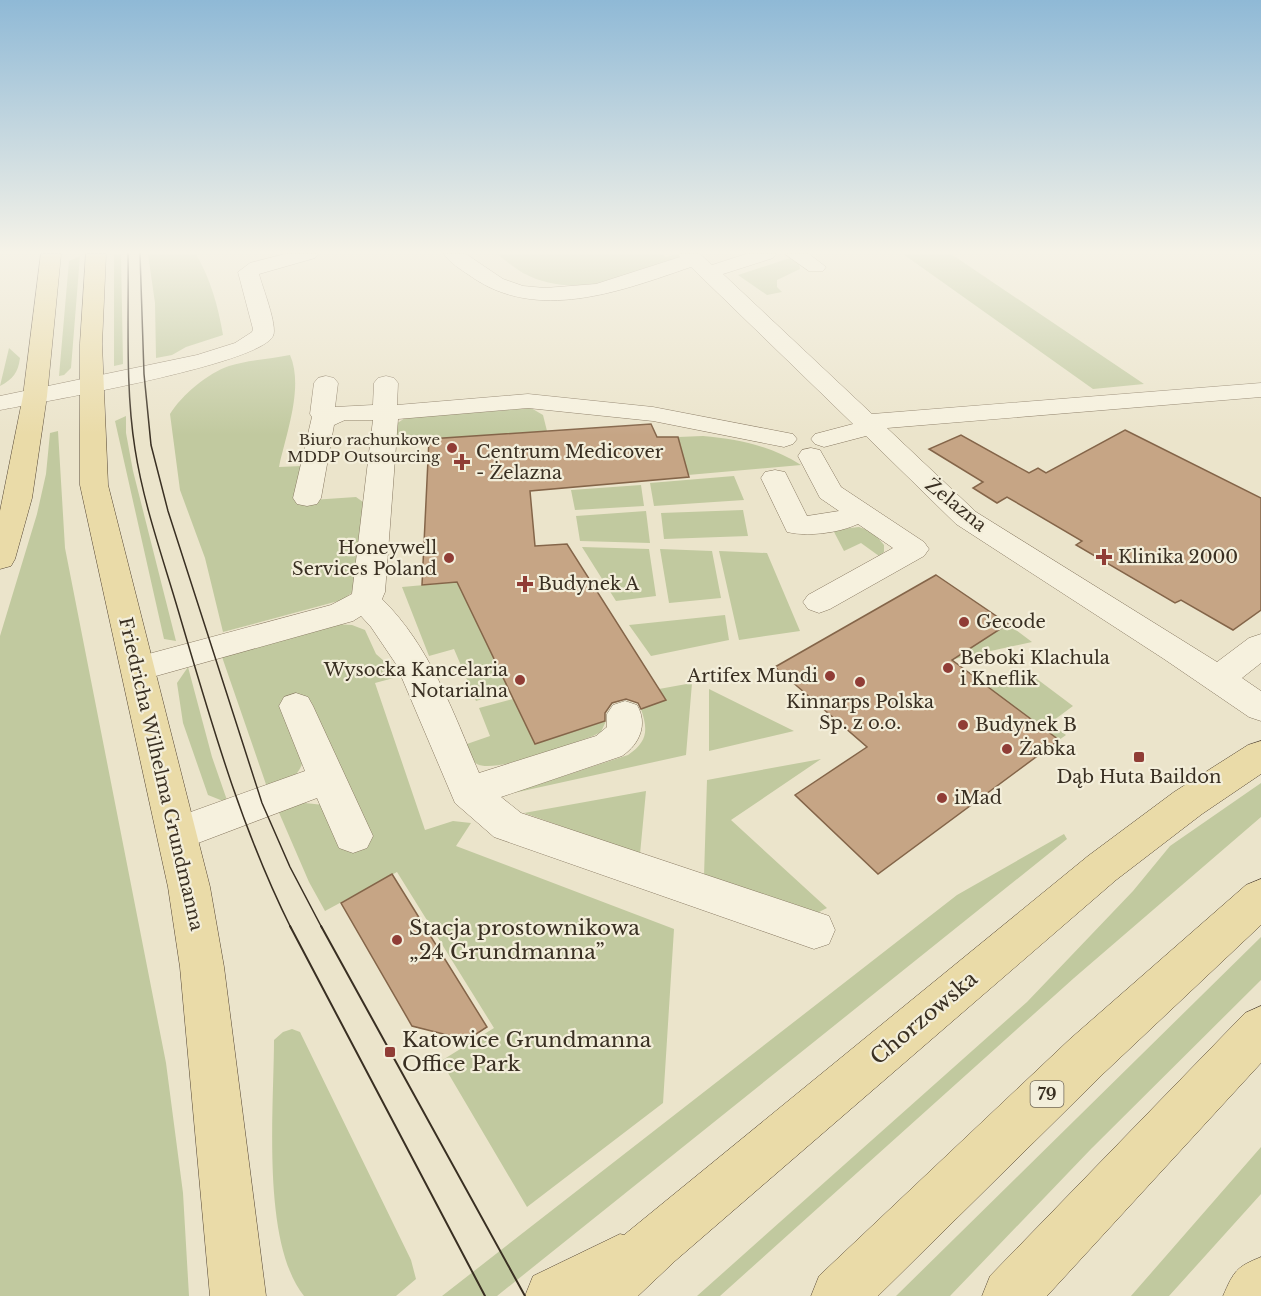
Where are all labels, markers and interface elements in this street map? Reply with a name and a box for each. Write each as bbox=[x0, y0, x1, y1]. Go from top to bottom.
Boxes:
place label: Biuro rachunkowe MDDP Outsourcing bbox=[287, 430, 441, 466]
marker: Biuro rachunkowe MDDP Outsourcing bbox=[445, 441, 459, 455]
place label: Centrum Medicover - Żelazna bbox=[476, 441, 664, 484]
marker: Centrum Medicover - Żelazna bbox=[453, 453, 471, 471]
street label: Żelazna bbox=[921, 473, 992, 536]
place label: Honeywell Services Poland bbox=[292, 537, 437, 580]
place label: Klinika 2000 bbox=[1118, 546, 1238, 568]
marker: Klinika 2000 bbox=[1095, 548, 1113, 566]
marker: Honeywell Services Poland bbox=[442, 551, 456, 565]
place label: Budynek A bbox=[538, 573, 640, 595]
marker: Budynek A bbox=[516, 575, 534, 593]
place label: Gecode bbox=[976, 611, 1046, 633]
street label: Friedricha Wilhelma Grundmanna bbox=[114, 615, 208, 933]
marker: Gecode bbox=[957, 615, 971, 629]
place label: Beboki Klachula i Kneflik bbox=[960, 647, 1110, 690]
place label: Wysocka Kancelaria Notarialna bbox=[323, 659, 508, 702]
marker: Beboki Klachula i Kneflik bbox=[941, 661, 955, 675]
place label: Artifex Mundi bbox=[686, 665, 818, 687]
marker: Artifex Mundi bbox=[823, 669, 837, 683]
marker: Wysocka Kancelaria Notarialna bbox=[513, 673, 527, 687]
marker: Kinnarps Polska Sp. z o.o. bbox=[853, 675, 867, 689]
place label: Kinnarps Polska Sp. z o.o. bbox=[786, 691, 934, 734]
place label: Budynek B bbox=[975, 714, 1077, 736]
marker: Budynek B bbox=[956, 718, 970, 732]
place label: Żabka bbox=[1019, 737, 1076, 760]
marker: Żabka bbox=[1000, 742, 1014, 756]
marker: Dąb Huta Baildon bbox=[1132, 750, 1146, 764]
place label: Dąb Huta Baildon bbox=[1057, 766, 1221, 788]
place label: iMad bbox=[954, 787, 1002, 809]
marker: iMad bbox=[935, 791, 949, 805]
place label: Stacja prostownikowa „24 Grundmanna” bbox=[409, 915, 640, 965]
marker: Stacja prostownikowa „24 Grundmanna” bbox=[390, 933, 404, 947]
street label: Chorzowska bbox=[865, 965, 983, 1070]
place label: Katowice Grundmanna Office Park bbox=[402, 1027, 652, 1077]
marker: Katowice Grundmanna Office Park bbox=[383, 1045, 397, 1059]
road number: 79 bbox=[1030, 1081, 1064, 1107]

